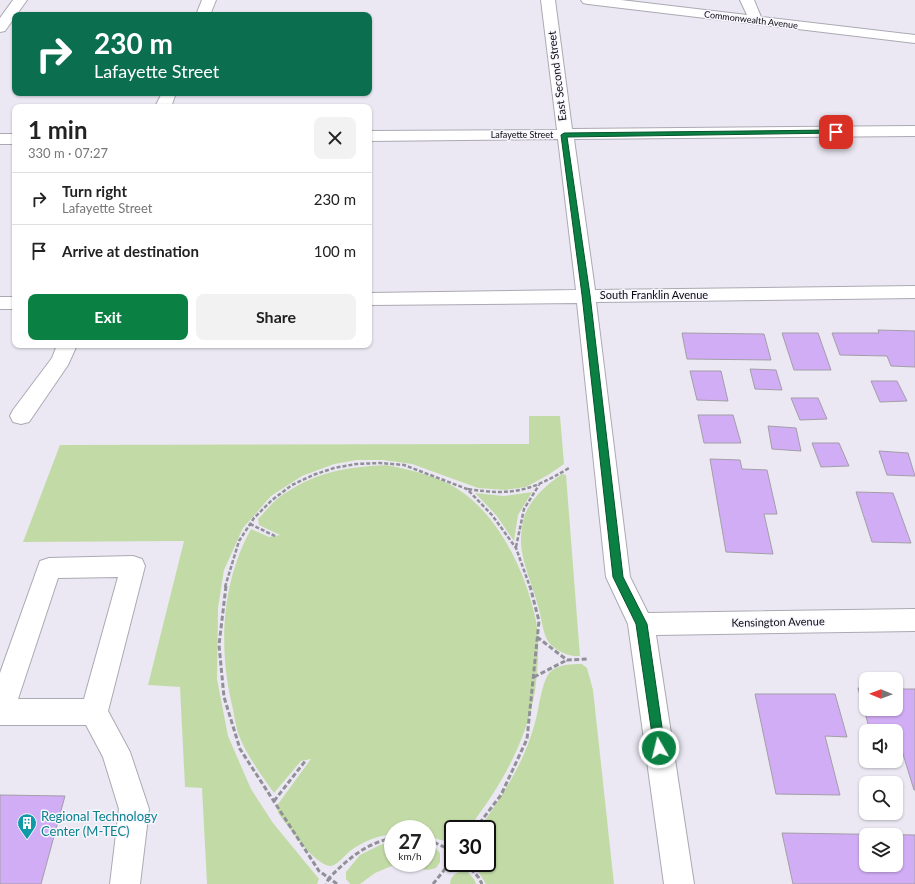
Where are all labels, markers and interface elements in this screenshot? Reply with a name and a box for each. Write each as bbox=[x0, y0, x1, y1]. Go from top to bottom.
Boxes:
street label: Commonwealth Avenue bbox=[704, 8, 799, 31]
text: 230 m bbox=[94, 26, 173, 60]
icon: right bbox=[28, 28, 80, 80]
street label: East Second Street bbox=[545, 30, 568, 122]
text: Lafayette Street bbox=[94, 60, 219, 82]
text: 1 min bbox=[28, 115, 88, 144]
pin bbox=[819, 115, 853, 149]
button: close bbox=[314, 117, 356, 159]
icon: arrive bbox=[825, 121, 847, 143]
street label: Lafayette Street bbox=[491, 129, 554, 140]
text: 330 m · 07:27 bbox=[28, 145, 108, 161]
text: Turn right bbox=[62, 182, 127, 200]
icon: right bbox=[28, 188, 50, 210]
text: 230 m bbox=[314, 190, 356, 208]
text: Lafayette Street bbox=[62, 200, 152, 216]
icon: arrive bbox=[28, 240, 50, 262]
text: Arrive at destination bbox=[62, 242, 199, 260]
text: 100 m bbox=[314, 242, 356, 260]
street label: South Franklin Avenue bbox=[600, 288, 708, 301]
button: Exit bbox=[28, 294, 188, 340]
button: Share bbox=[196, 294, 356, 340]
street label: Kensington Avenue bbox=[731, 614, 825, 629]
north arrow bbox=[859, 672, 903, 716]
map controls bbox=[859, 672, 903, 872]
button: sound bbox=[859, 724, 903, 768]
position arrow bbox=[638, 727, 680, 769]
button: search bbox=[859, 776, 903, 820]
place label: Regional Technology Center (M-TEC) bbox=[41, 808, 158, 839]
building icon: Regional Technology Center (M-TEC) bbox=[16, 812, 38, 840]
speed limit sign: 30 bbox=[444, 820, 496, 872]
button: layers bbox=[859, 828, 903, 872]
text: 27 bbox=[398, 829, 422, 853]
text: km/h bbox=[398, 850, 422, 862]

